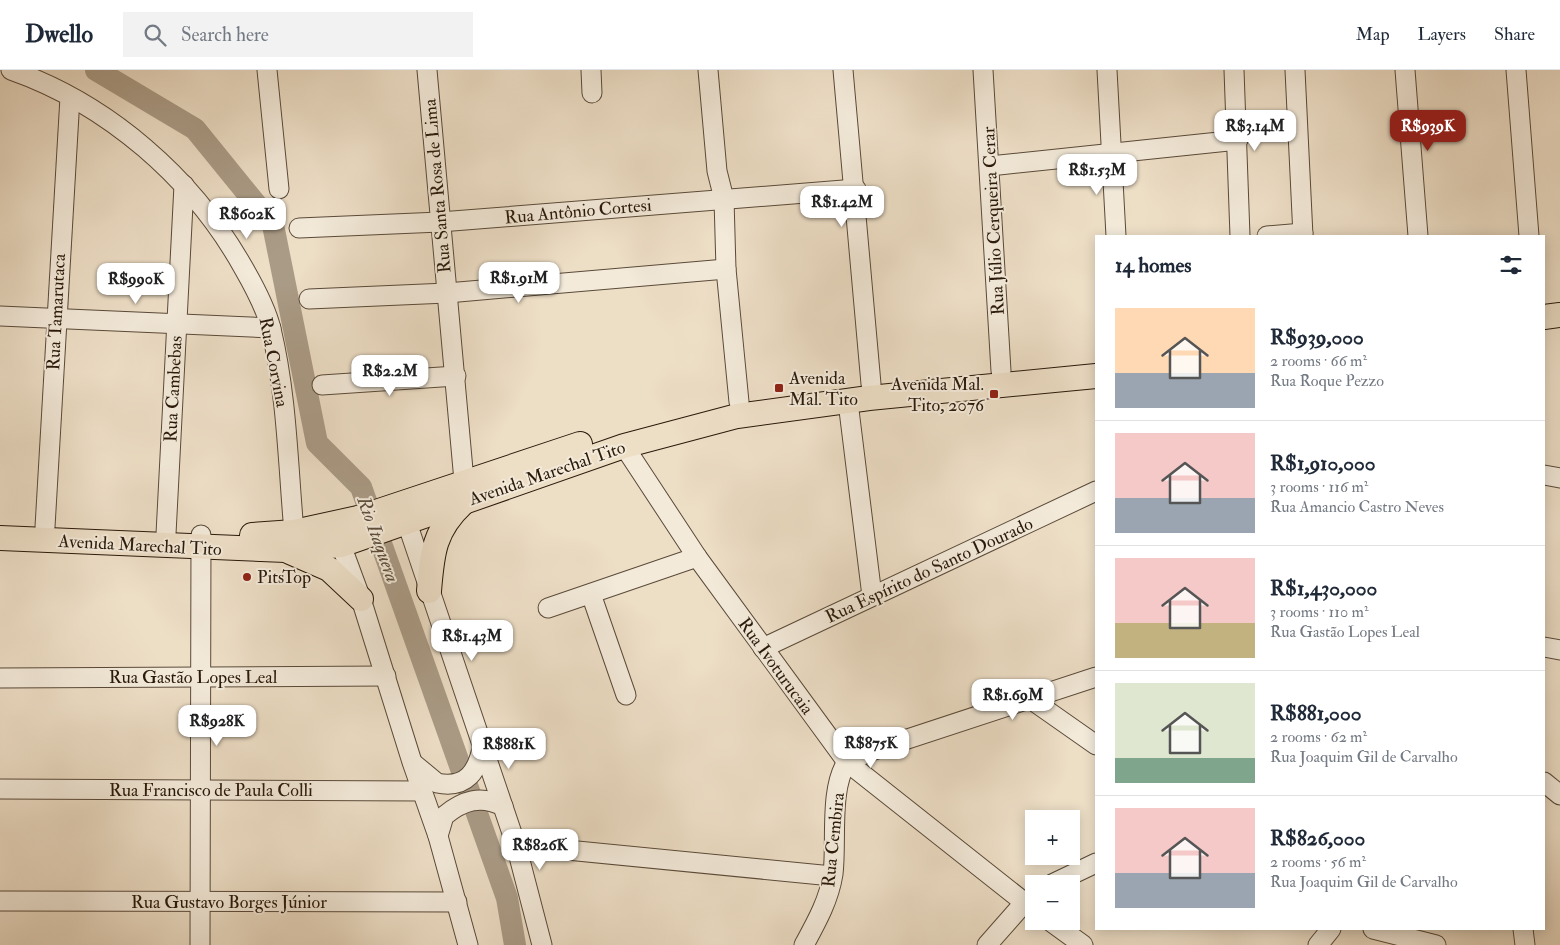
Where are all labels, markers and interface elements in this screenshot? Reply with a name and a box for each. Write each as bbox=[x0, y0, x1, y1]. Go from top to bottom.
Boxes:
search box bbox=[123, 12, 473, 57]
text: Dwello bbox=[25, 19, 93, 50]
icon: search bbox=[141, 21, 169, 49]
text: Search here bbox=[181, 23, 269, 47]
text: Map bbox=[1356, 23, 1390, 46]
text: Layers bbox=[1418, 23, 1466, 46]
text: Share bbox=[1494, 23, 1535, 46]
street label: Rua Santa Rosa de Lima bbox=[418, 97, 457, 274]
pin: R$3.14M bbox=[1209, 109, 1301, 152]
pin: R$939K bbox=[1387, 109, 1469, 152]
text: R$3.14M bbox=[1225, 116, 1285, 136]
text: R$939K bbox=[1401, 116, 1455, 136]
street label: Rua Júlio Cerqueira Cerar bbox=[977, 126, 1010, 316]
pin: R$1.53M bbox=[1051, 154, 1143, 196]
text: R$1.53M bbox=[1068, 160, 1126, 180]
pin: R$1.42M bbox=[796, 186, 888, 228]
text: R$1.42M bbox=[811, 192, 873, 212]
street label: Rua Antônio Cortesi bbox=[504, 194, 653, 229]
pin: R$602K bbox=[206, 198, 288, 240]
text: R$602K bbox=[219, 204, 275, 224]
icon: filters bbox=[1497, 251, 1525, 279]
street label: Rua Tamarutaca bbox=[42, 252, 71, 371]
text: 14 homes bbox=[1115, 252, 1192, 279]
pin: R$990K bbox=[95, 262, 177, 305]
pin: R$1.91M bbox=[473, 262, 565, 304]
text: R$1.91M bbox=[490, 268, 548, 288]
text: R$990K bbox=[108, 269, 164, 289]
street label: Rua Corvina bbox=[254, 315, 294, 410]
text: R$939,000 bbox=[1270, 324, 1364, 351]
icon: home bbox=[1155, 328, 1215, 388]
street label: Rua Cambebas bbox=[159, 335, 188, 443]
text: 2 rooms · 66 m² bbox=[1270, 351, 1367, 371]
pin: R$2.2M bbox=[349, 354, 431, 397]
text: R$2.2M bbox=[362, 361, 418, 381]
place label: Avenida Mal. Tito bbox=[788, 367, 858, 411]
text: Rua Roque Pezzo bbox=[1270, 371, 1384, 391]
place label: Avenida Mal. Tito, 2076 bbox=[890, 373, 985, 417]
marker: Avenida Mal. Tito bbox=[773, 382, 785, 394]
marker: Avenida Mal. Tito, 2076 bbox=[988, 388, 1000, 400]
street label: Avenida Marechal Tito bbox=[465, 436, 629, 511]
text: R$1,910,000 bbox=[1270, 450, 1376, 477]
icon: home bbox=[1155, 453, 1215, 513]
text: 3 rooms · 116 m² bbox=[1270, 477, 1368, 497]
water label: Rio Itaquera bbox=[351, 492, 405, 586]
text: Rua Amancio Castro Neves bbox=[1270, 497, 1444, 517]
street label: Rua Espírito do Santo Dourado bbox=[822, 512, 1037, 629]
street label: Avenida Marechal Tito bbox=[57, 530, 223, 561]
place label: PitsTop bbox=[257, 566, 311, 589]
marker: PitsTop bbox=[241, 571, 253, 583]
text: R$1,430,000 bbox=[1270, 575, 1377, 602]
icon: home bbox=[1155, 578, 1215, 638]
text: 3 rooms · 110 m² bbox=[1270, 602, 1368, 622]
street label: Rua Ivoturucaia bbox=[733, 613, 819, 720]
pin: R$1.43M bbox=[426, 620, 518, 662]
text: Rua Gastão Lopes Leal bbox=[1270, 622, 1420, 642]
text: R$1.43M bbox=[442, 626, 502, 646]
street label: Rua Gastão Lopes Leal bbox=[109, 666, 278, 689]
pin: R$1.69M bbox=[967, 678, 1059, 721]
text: R$1.69M bbox=[982, 685, 1044, 705]
text: R$881,000 bbox=[1270, 700, 1361, 727]
icon: home bbox=[1155, 703, 1215, 763]
pin: R$928K bbox=[176, 704, 258, 747]
text: R$928K bbox=[189, 711, 245, 731]
pin: R$875K bbox=[830, 726, 912, 769]
text: 2 rooms · 62 m² bbox=[1270, 727, 1367, 747]
pin: R$881K bbox=[468, 728, 550, 770]
text: R$875K bbox=[844, 733, 898, 753]
text: R$881K bbox=[483, 734, 535, 754]
text: Rua Joaquim Gil de Carvalho bbox=[1270, 747, 1458, 767]
street label: Rua Francisco de Paula Colli bbox=[109, 779, 313, 802]
street label: Rua Cembira bbox=[817, 791, 850, 889]
map controls bbox=[1025, 810, 1080, 930]
button: + bbox=[1025, 810, 1080, 865]
text: R$826,000 bbox=[1270, 825, 1365, 852]
pin: R$826K bbox=[499, 828, 581, 871]
icon: home bbox=[1155, 828, 1215, 888]
text: R$826K bbox=[512, 835, 568, 855]
text: 2 rooms · 56 m² bbox=[1270, 852, 1366, 872]
text: Rua Joaquim Gil de Carvalho bbox=[1270, 872, 1458, 892]
button: − bbox=[1025, 875, 1080, 930]
street label: Rua Gustavo Borges Júnior bbox=[131, 891, 327, 914]

